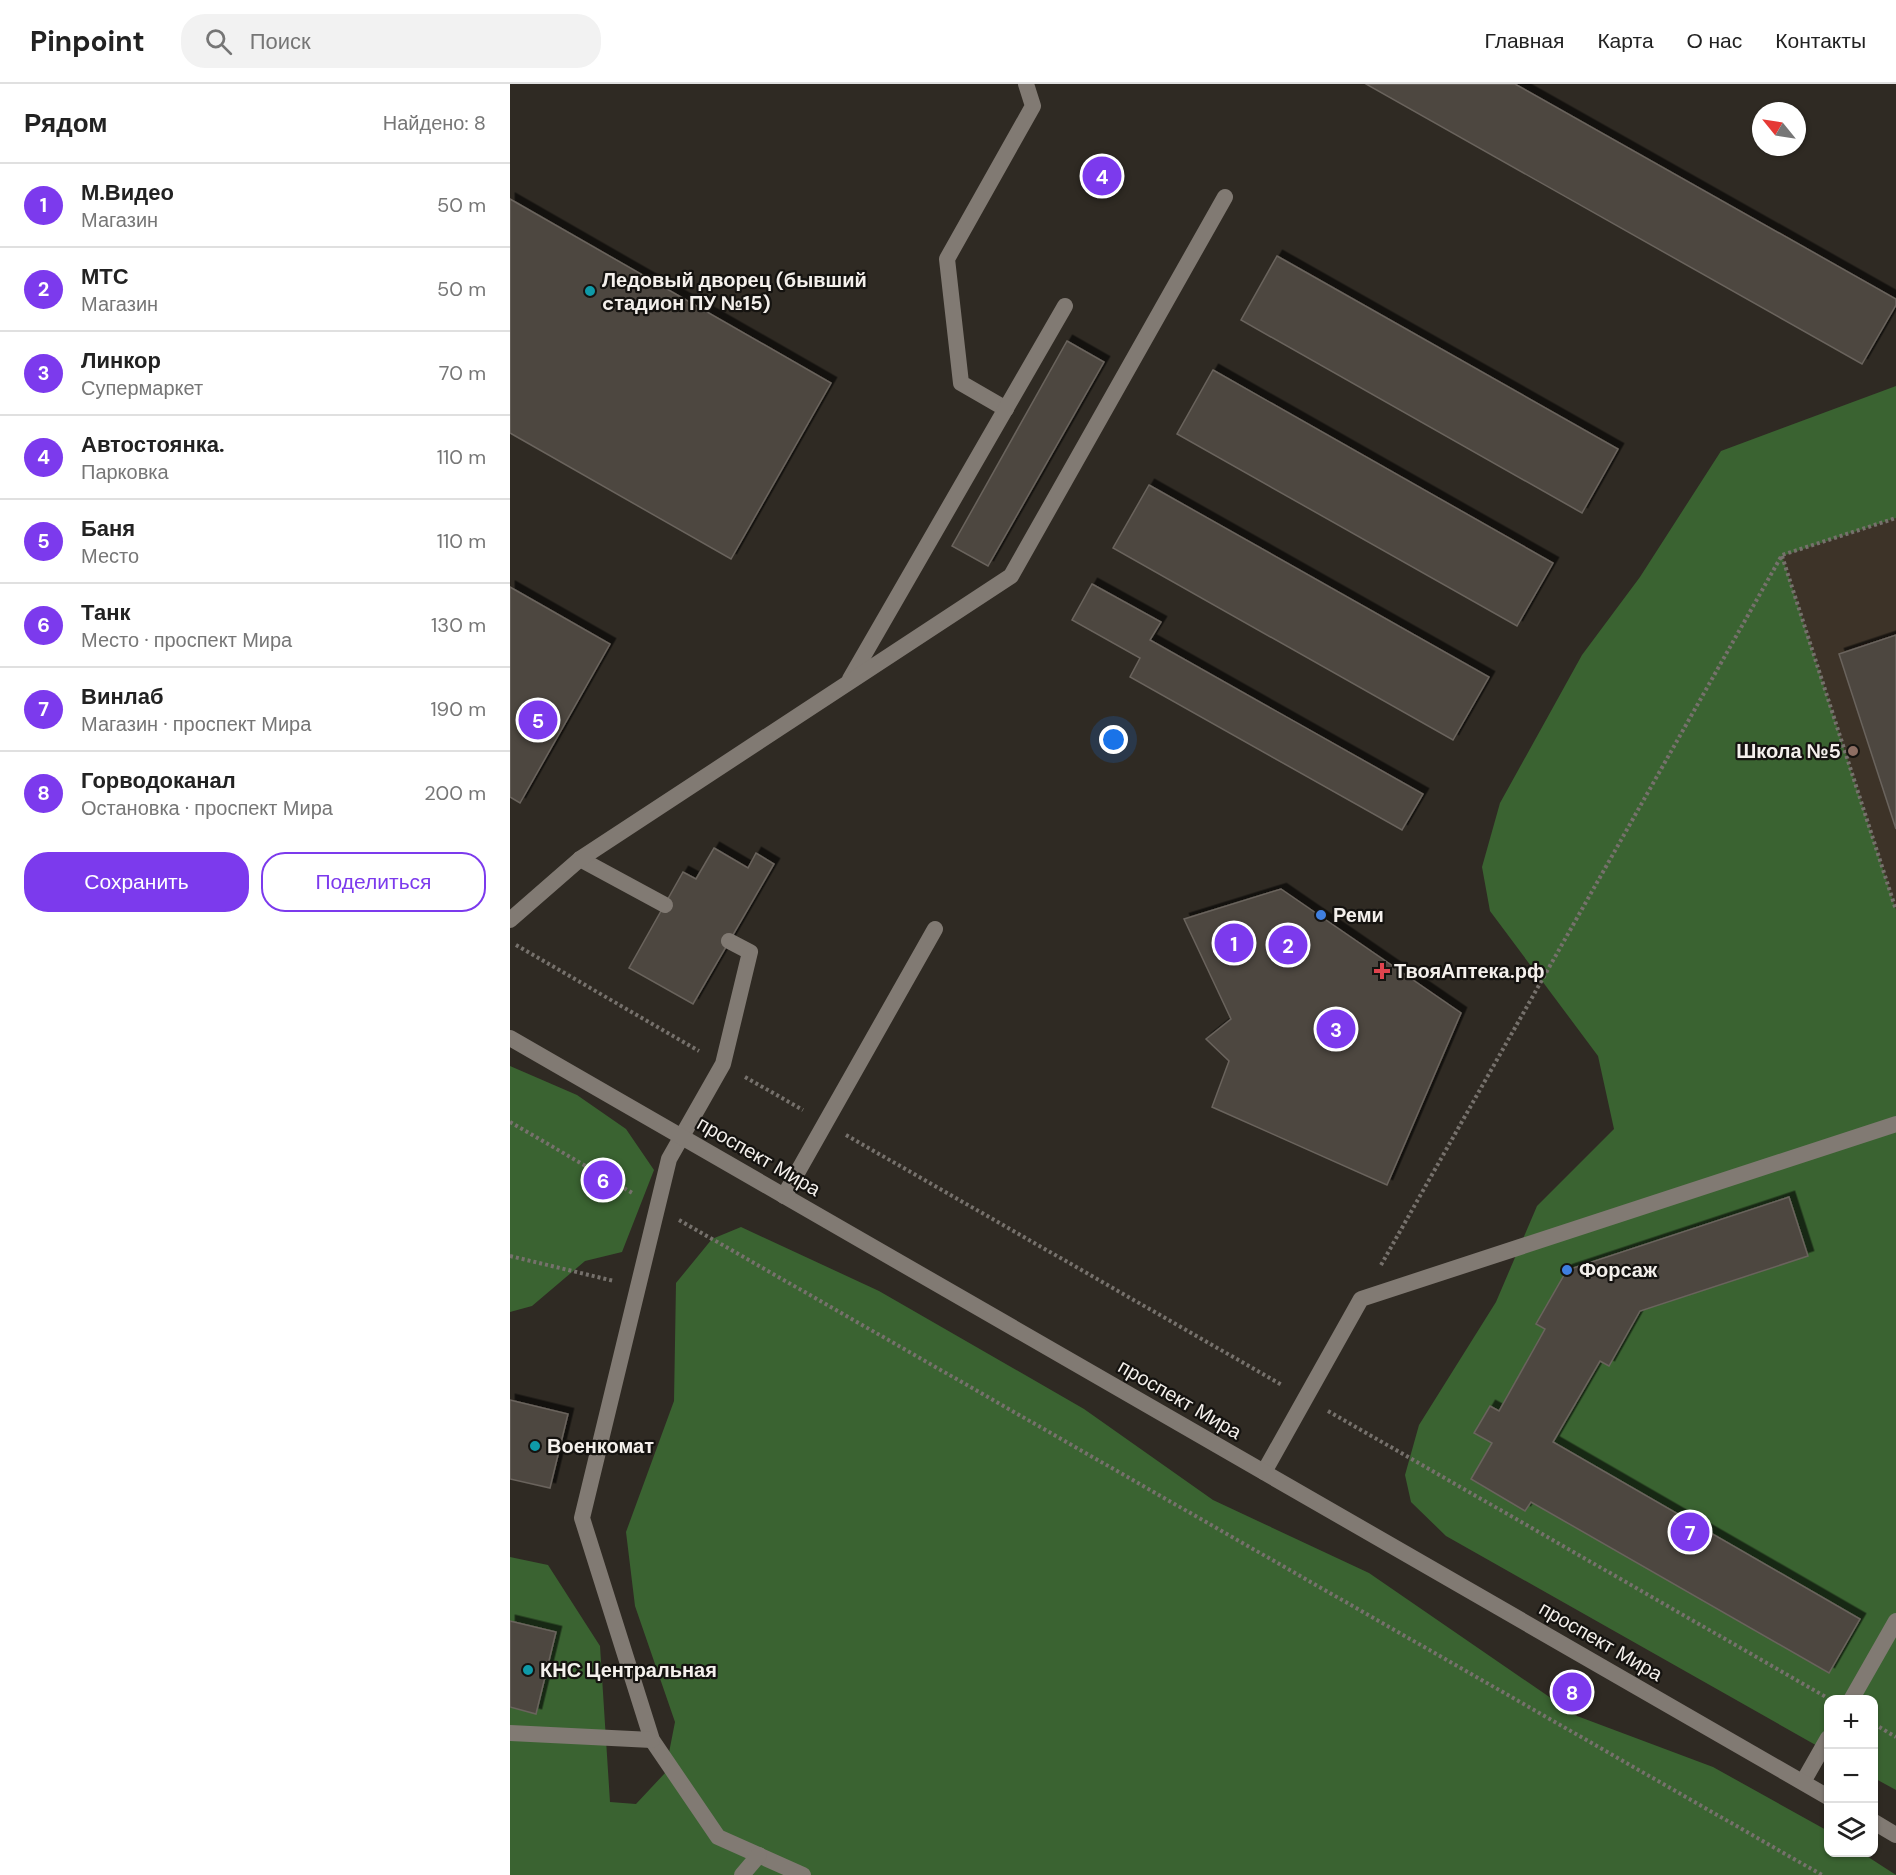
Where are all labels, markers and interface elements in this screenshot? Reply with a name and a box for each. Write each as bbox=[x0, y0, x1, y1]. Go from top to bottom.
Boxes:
search box bbox=[181, 14, 601, 68]
text: Pinpoint bbox=[30, 23, 145, 60]
icon: search bbox=[202, 25, 235, 58]
text: Поиск bbox=[250, 27, 311, 56]
text: Главная bbox=[1484, 27, 1564, 55]
text: Карта bbox=[1597, 27, 1654, 55]
text: О нас bbox=[1687, 27, 1742, 55]
text: Контакты bbox=[1775, 27, 1866, 55]
north arrow bbox=[1752, 102, 1806, 156]
text: Рядом bbox=[24, 106, 107, 140]
text: Найдено: 8 bbox=[383, 110, 486, 136]
pin: 4 bbox=[1082, 154, 1122, 199]
text: М.Видео bbox=[81, 178, 174, 207]
text: 1 bbox=[40, 192, 47, 218]
text: 50 m bbox=[437, 192, 486, 218]
text: Магазин bbox=[81, 207, 158, 233]
text: МТС bbox=[81, 262, 129, 291]
place label: Ледовый дворец (бывший cтадион ПУ №15) bbox=[602, 267, 867, 316]
text: 2 bbox=[38, 276, 49, 302]
text: 50 m bbox=[437, 276, 486, 302]
marker: Ледовый дворец (бывший cтадион ПУ №15) bbox=[583, 284, 597, 298]
text: Магазин bbox=[81, 291, 158, 317]
text: Линкор bbox=[81, 346, 161, 375]
text: 3 bbox=[37, 360, 50, 386]
text: 70 m bbox=[439, 360, 486, 386]
text: Супермаркет bbox=[81, 375, 203, 401]
text: Автостоянка. bbox=[81, 430, 225, 459]
text: 4 bbox=[37, 444, 50, 470]
text: 110 m bbox=[437, 444, 486, 470]
text: Парковка bbox=[81, 459, 169, 485]
text: Баня bbox=[81, 514, 135, 543]
text: 5 bbox=[37, 528, 50, 554]
text: 110 m bbox=[437, 528, 486, 554]
text: Место bbox=[81, 543, 139, 569]
text: Танк bbox=[81, 598, 130, 627]
text: 6 bbox=[37, 612, 50, 638]
text: 130 m bbox=[431, 612, 486, 638]
text: Место · проспект Мира bbox=[81, 627, 292, 653]
text: Винлаб bbox=[81, 682, 164, 711]
text: 7 bbox=[38, 696, 49, 722]
text: 190 m bbox=[430, 696, 486, 722]
pin: 5 bbox=[519, 698, 558, 742]
text: Магазин · проспект Мира bbox=[81, 711, 311, 737]
your location bbox=[1099, 725, 1128, 754]
place label: Школа №5 bbox=[1736, 738, 1841, 764]
marker: Школа №5 bbox=[1846, 744, 1860, 758]
text: Горводоканал bbox=[81, 766, 236, 795]
text: 8 bbox=[37, 780, 50, 806]
text: 200 m bbox=[424, 780, 486, 806]
text: Остановка · проспект Мира bbox=[81, 795, 333, 821]
button: Сохранить bbox=[24, 852, 249, 912]
button: Поделиться bbox=[261, 852, 486, 912]
place label: Реми bbox=[1333, 902, 1384, 928]
marker: Реми bbox=[1314, 908, 1328, 922]
pin: 1 bbox=[1214, 920, 1254, 966]
pin: 2 bbox=[1268, 922, 1308, 968]
place label: ТвояАптека.рф bbox=[1394, 958, 1544, 984]
marker: ТвояАптека.рф bbox=[1375, 964, 1389, 978]
pin: 3 bbox=[1316, 1006, 1356, 1052]
street label: проспект Мира bbox=[693, 1110, 826, 1202]
pin: 6 bbox=[584, 1158, 622, 1202]
place label: Форсаж bbox=[1579, 1257, 1658, 1283]
marker: Форсаж bbox=[1560, 1263, 1574, 1277]
street label: проспект Мира bbox=[1114, 1353, 1247, 1445]
place label: Военкомат bbox=[547, 1433, 654, 1459]
marker: Военкомат bbox=[528, 1439, 542, 1453]
pin: 7 bbox=[1670, 1510, 1710, 1554]
street label: проспект Мира bbox=[1535, 1595, 1668, 1687]
place label: КНС Центральная bbox=[540, 1657, 717, 1683]
marker: КНС Центральная bbox=[521, 1663, 535, 1677]
pin: 8 bbox=[1552, 1670, 1592, 1714]
map controls bbox=[1824, 1695, 1878, 1857]
button: + bbox=[1824, 1695, 1878, 1749]
button: − bbox=[1824, 1749, 1878, 1803]
button: layers bbox=[1824, 1803, 1878, 1857]

